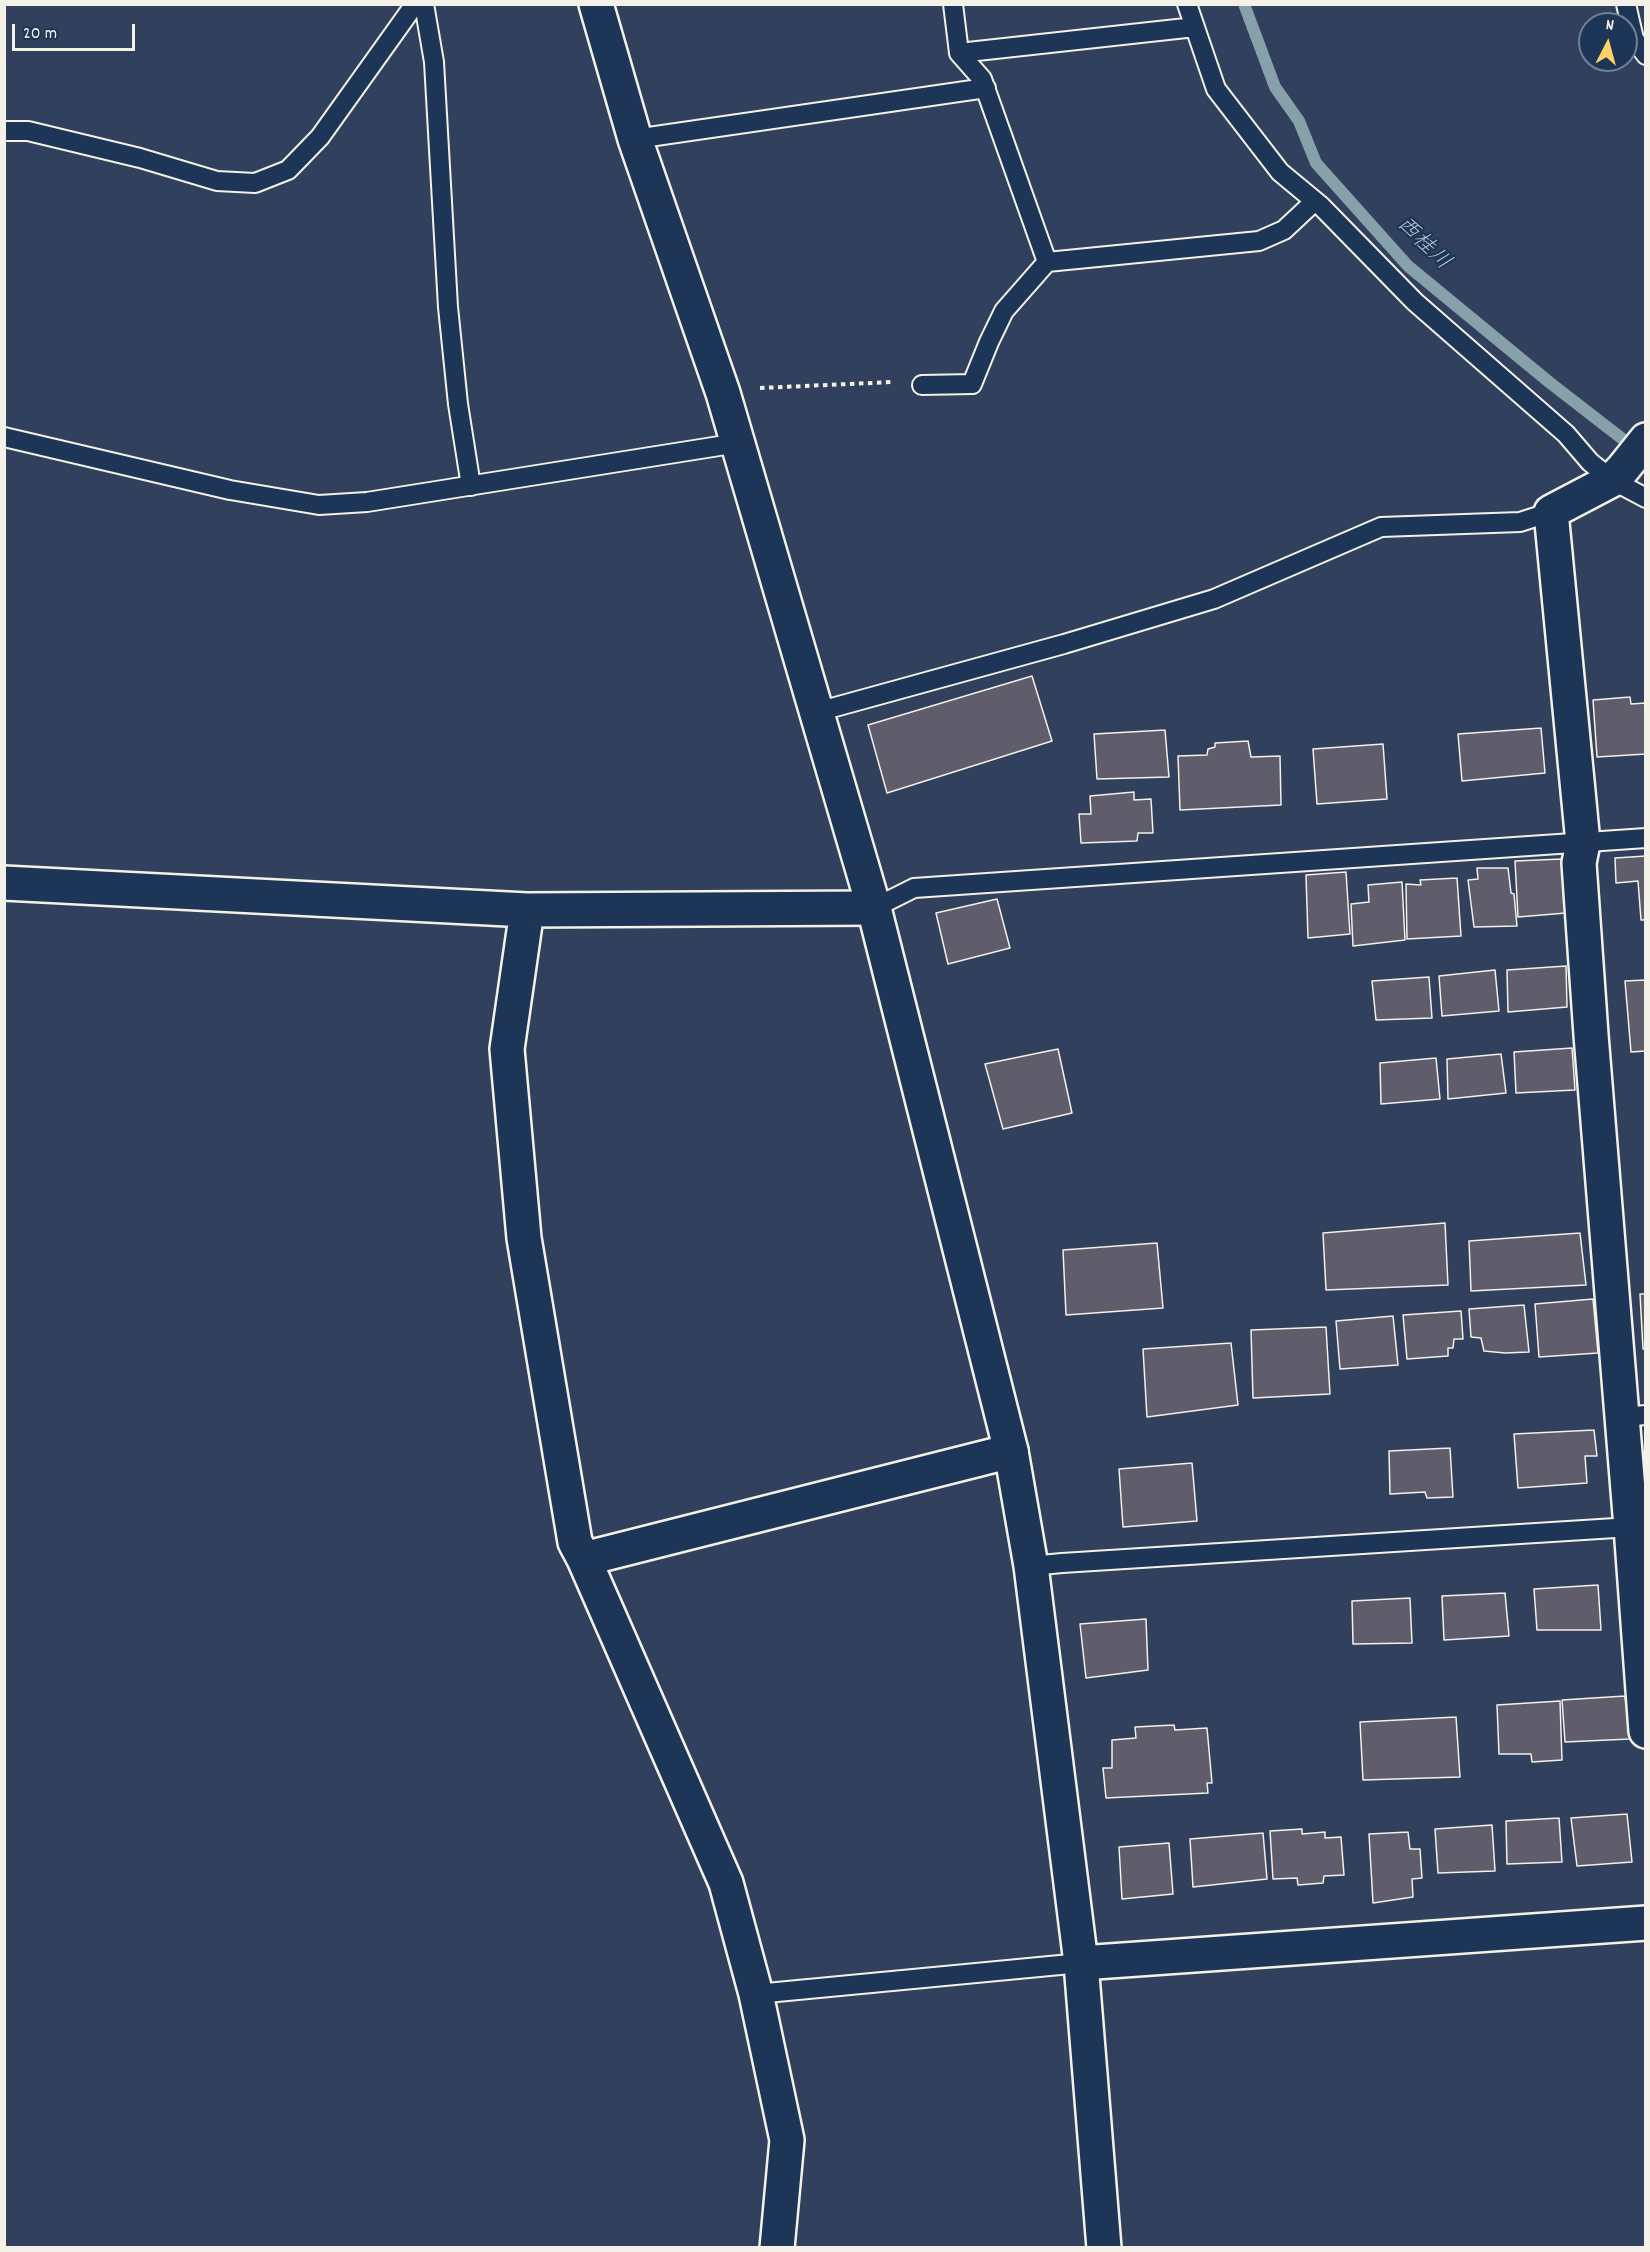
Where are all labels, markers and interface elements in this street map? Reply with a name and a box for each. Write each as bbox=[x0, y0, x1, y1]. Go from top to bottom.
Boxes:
scale bar bbox=[15, 12, 138, 50]
north arrow bbox=[1578, 12, 1638, 72]
text: N bbox=[1605, 14, 1615, 37]
text: 20 m bbox=[23, 22, 57, 47]
water label: 西桂川 bbox=[1389, 213, 1455, 277]

